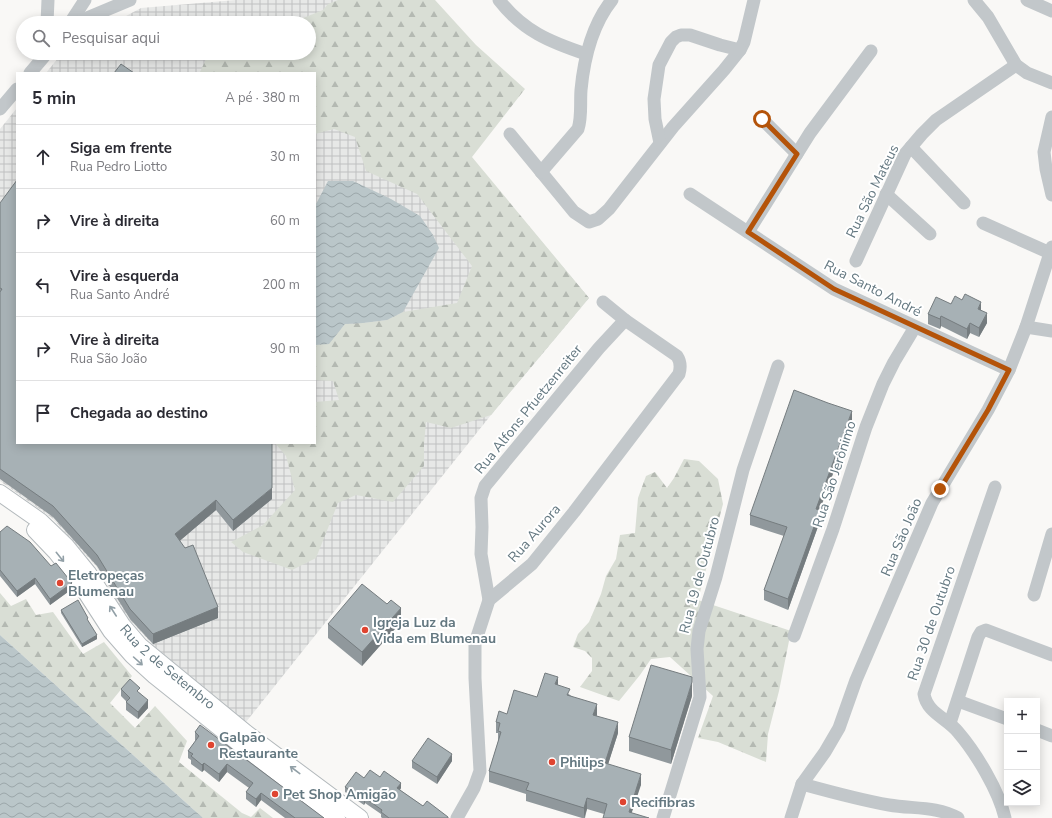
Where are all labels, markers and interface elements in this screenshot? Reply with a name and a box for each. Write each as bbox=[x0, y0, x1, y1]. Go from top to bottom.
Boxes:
search box bbox=[16, 16, 316, 60]
icon: search bbox=[30, 27, 52, 49]
text: Pesquisar aqui bbox=[62, 28, 160, 48]
text: 5 min bbox=[32, 87, 76, 110]
text: A pé · 380 m bbox=[225, 89, 300, 107]
route start bbox=[753, 110, 771, 128]
text: Siga em frente bbox=[70, 138, 172, 158]
street label: Rua São Mateus bbox=[842, 141, 903, 241]
icon: ahead bbox=[32, 146, 54, 168]
text: 30 m bbox=[270, 148, 300, 166]
text: Rua Pedro Liotto bbox=[70, 158, 167, 176]
icon: right bbox=[32, 210, 54, 232]
text: Vire à direita bbox=[70, 211, 159, 231]
text: 60 m bbox=[270, 212, 300, 230]
street label: Rua Santo André bbox=[821, 256, 925, 321]
text: Vire à esquerda bbox=[70, 266, 179, 286]
icon: left bbox=[32, 274, 54, 296]
text: 200 m bbox=[262, 276, 300, 294]
text: Rua Santo André bbox=[70, 286, 169, 304]
text: Vire à direita bbox=[70, 330, 159, 350]
icon: right bbox=[32, 338, 54, 360]
text: 90 m bbox=[270, 340, 300, 358]
street label: Rua Alfons Pfuetzenreiter bbox=[470, 341, 587, 478]
text: Rua São João bbox=[70, 350, 147, 368]
icon: arrive bbox=[32, 402, 54, 424]
text: Chegada ao destino bbox=[70, 403, 208, 423]
street label: Rua São Jerônimo bbox=[808, 418, 861, 530]
route end bbox=[931, 480, 949, 498]
street label: Rua São João bbox=[876, 495, 927, 579]
street label: Rua Aurora bbox=[504, 500, 565, 566]
street label: Rua 19 de Outubro bbox=[675, 514, 724, 636]
one-way arrow bbox=[56, 552, 65, 563]
street label: Rua 30 de Outubro bbox=[903, 563, 960, 683]
place label: Eletropeças Blumenau bbox=[68, 566, 144, 601]
marker: Eletropeças Blumenau bbox=[55, 578, 65, 588]
one-way arrow bbox=[109, 606, 117, 617]
place label: Igreja Luz da Vida em Blumenau bbox=[372, 613, 496, 648]
street label: Rua 2 de Setembro bbox=[116, 620, 219, 714]
marker: Igreja Luz da Vida em Blumenau bbox=[360, 625, 370, 635]
one-way arrow bbox=[133, 656, 143, 666]
map controls bbox=[1004, 698, 1040, 806]
button: + bbox=[1004, 698, 1040, 734]
place label: Galpão Restaurante bbox=[219, 728, 298, 763]
button: − bbox=[1004, 734, 1040, 770]
marker: Galpão Restaurante bbox=[206, 740, 216, 750]
place label: Philips bbox=[560, 753, 604, 772]
marker: Philips bbox=[547, 757, 557, 767]
one-way arrow bbox=[289, 766, 300, 774]
button: layers bbox=[1004, 770, 1040, 806]
place label: Pet Shop Amigão bbox=[283, 785, 396, 804]
marker: Pet Shop Amigão bbox=[270, 789, 280, 799]
place label: Recifibras bbox=[631, 793, 695, 812]
marker: Recifibras bbox=[618, 797, 628, 807]

